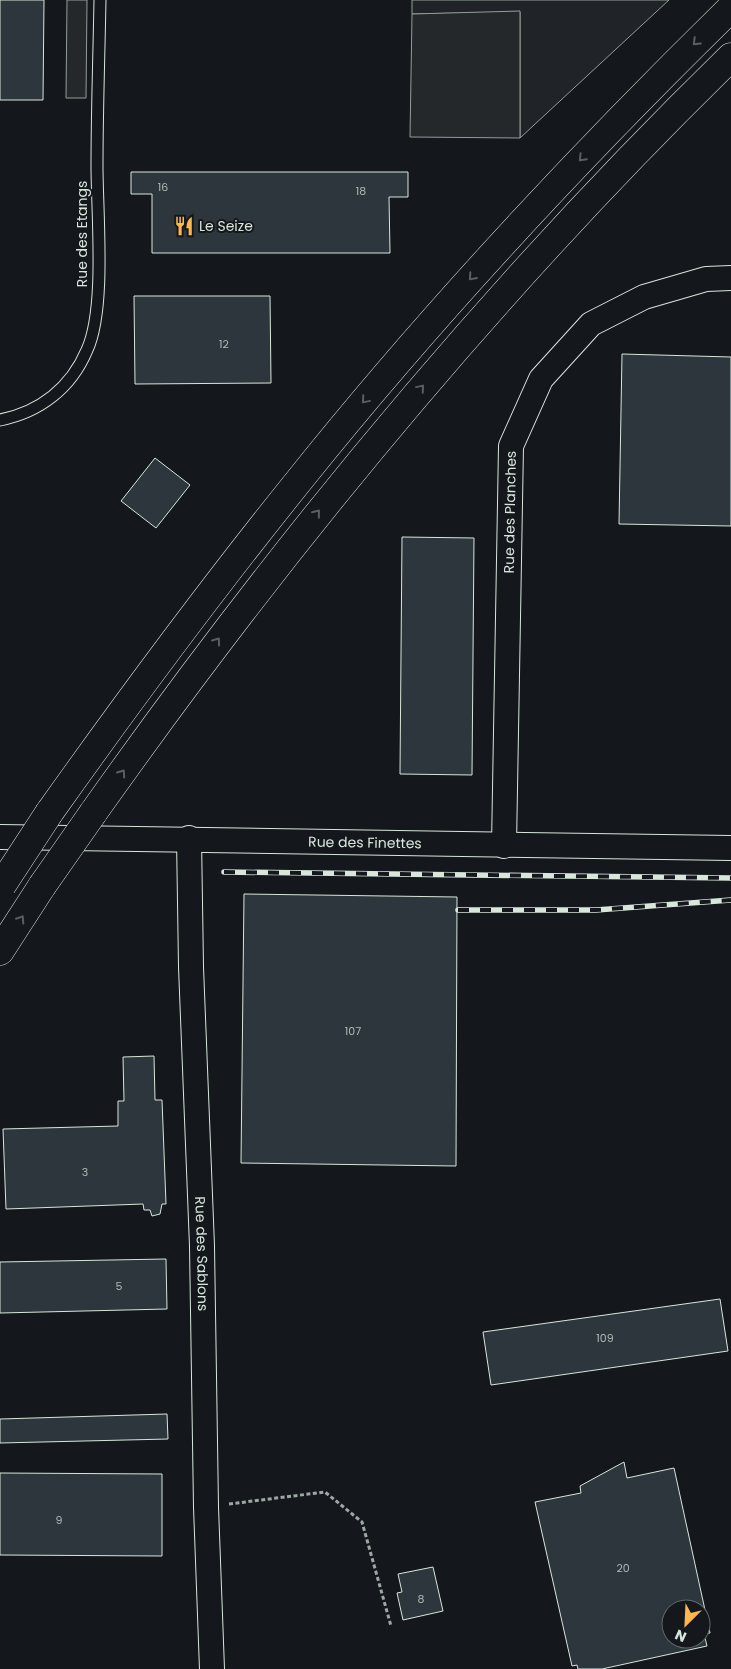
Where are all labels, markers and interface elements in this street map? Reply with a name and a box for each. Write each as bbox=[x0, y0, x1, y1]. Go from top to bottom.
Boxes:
one-way arrow bbox=[693, 36, 702, 45]
one-way arrow bbox=[579, 152, 588, 161]
house number: 16 bbox=[158, 179, 168, 195]
street label: Rue des Etangs bbox=[72, 181, 92, 287]
house number: 18 bbox=[356, 183, 366, 199]
restaurant icon: Le Seize bbox=[173, 215, 195, 237]
place label: Le Seize bbox=[199, 216, 253, 236]
one-way arrow bbox=[469, 272, 478, 281]
house number: 12 bbox=[219, 336, 229, 352]
one-way arrow bbox=[416, 385, 425, 394]
one-way arrow bbox=[363, 394, 371, 403]
street label: Rue des Planches bbox=[499, 451, 521, 574]
one-way arrow bbox=[312, 510, 320, 519]
one-way arrow bbox=[211, 637, 220, 647]
one-way arrow bbox=[116, 769, 125, 779]
street label: Rue des Finettes bbox=[308, 832, 422, 853]
one-way arrow bbox=[15, 915, 24, 924]
house number: 107 bbox=[345, 1023, 361, 1039]
house number: 3 bbox=[82, 1164, 88, 1180]
street label: Rue des Sablons bbox=[190, 1196, 213, 1311]
house number: 5 bbox=[116, 1278, 123, 1294]
house number: 109 bbox=[596, 1330, 614, 1346]
house number: 9 bbox=[56, 1512, 63, 1528]
house number: 20 bbox=[616, 1560, 630, 1576]
house number: 8 bbox=[418, 1591, 425, 1607]
north arrow bbox=[661, 1599, 711, 1649]
text: N bbox=[672, 1625, 690, 1647]

